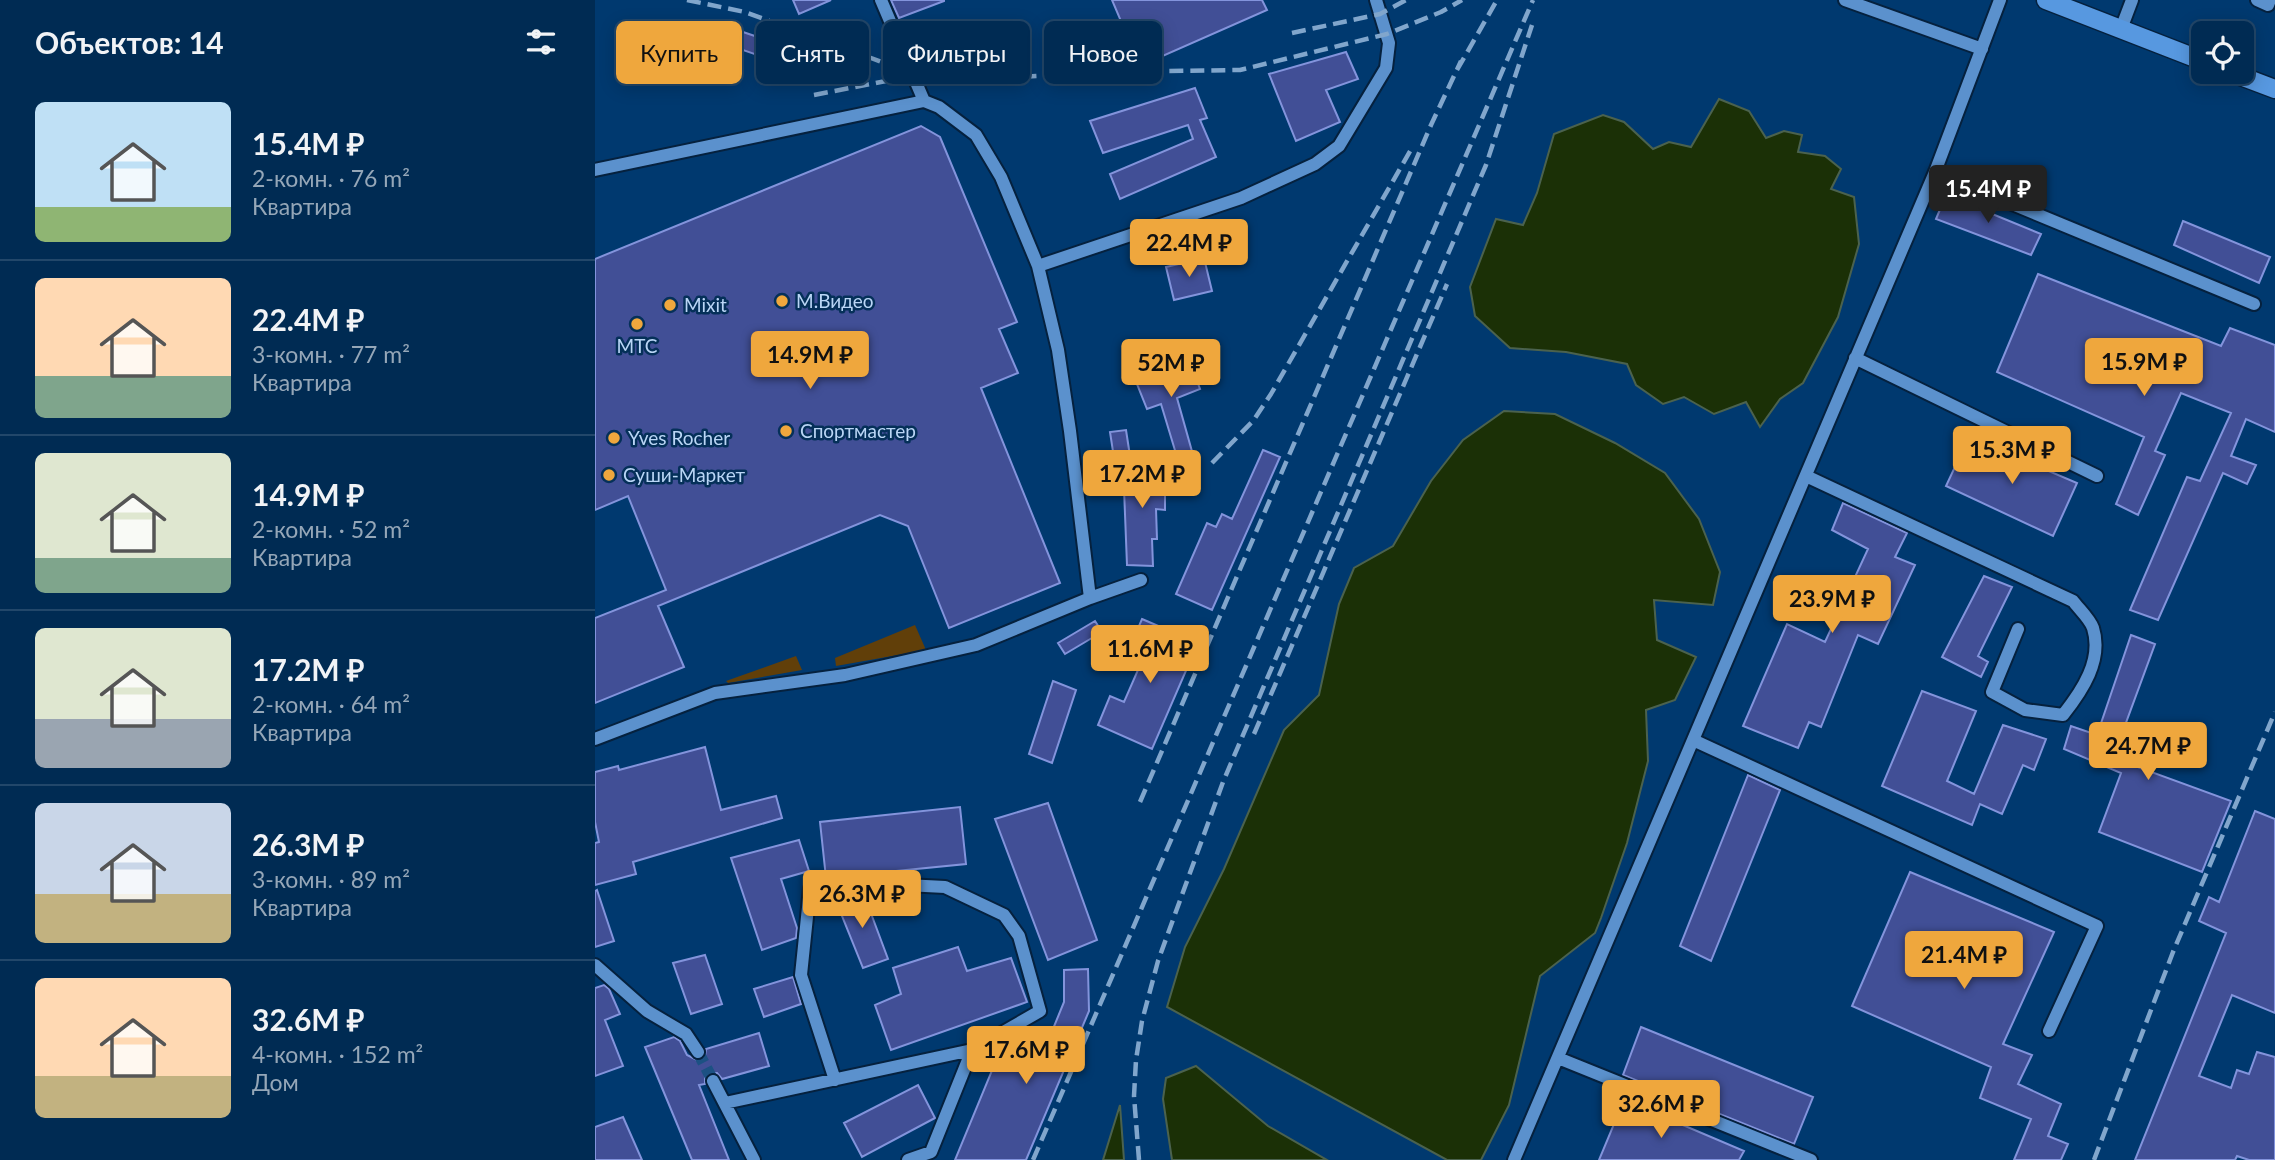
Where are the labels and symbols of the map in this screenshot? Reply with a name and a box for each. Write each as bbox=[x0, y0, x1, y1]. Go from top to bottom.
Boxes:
pin: 15.4M ₽ bbox=[1923, 166, 2053, 225]
pin: 22.4M ₽ bbox=[1124, 219, 1254, 279]
place label: М.Видео bbox=[796, 289, 874, 312]
place label: Mixit bbox=[684, 293, 727, 316]
marker: М.Видео bbox=[774, 293, 790, 309]
marker: Mixit bbox=[662, 297, 678, 313]
marker: МТС bbox=[629, 316, 645, 332]
pin: 14.9M ₽ bbox=[745, 332, 875, 391]
place label: МТС bbox=[617, 334, 658, 357]
pin: 15.9M ₽ bbox=[2079, 338, 2209, 398]
pin: 52M ₽ bbox=[1122, 340, 1220, 399]
place label: Спортмастер bbox=[800, 419, 916, 442]
marker: Спортмастер bbox=[778, 423, 794, 439]
place label: Yves Rocher bbox=[628, 426, 730, 449]
pin: 15.3M ₽ bbox=[1947, 426, 2077, 486]
marker: Yves Rocher bbox=[606, 430, 622, 446]
pin: 17.2M ₽ bbox=[1077, 450, 1207, 510]
place label: Суши-Маркет bbox=[623, 463, 746, 486]
marker: Суши-Маркет bbox=[601, 467, 617, 483]
pin: 23.9M ₽ bbox=[1767, 576, 1897, 635]
pin: 11.6M ₽ bbox=[1085, 626, 1215, 685]
pin: 24.7M ₽ bbox=[2083, 722, 2213, 782]
pin: 26.3M ₽ bbox=[797, 870, 927, 930]
pin: 21.4M ₽ bbox=[1899, 932, 2029, 991]
pin: 17.6M ₽ bbox=[961, 1026, 1091, 1086]
pin: 32.6M ₽ bbox=[1596, 1080, 1726, 1140]

